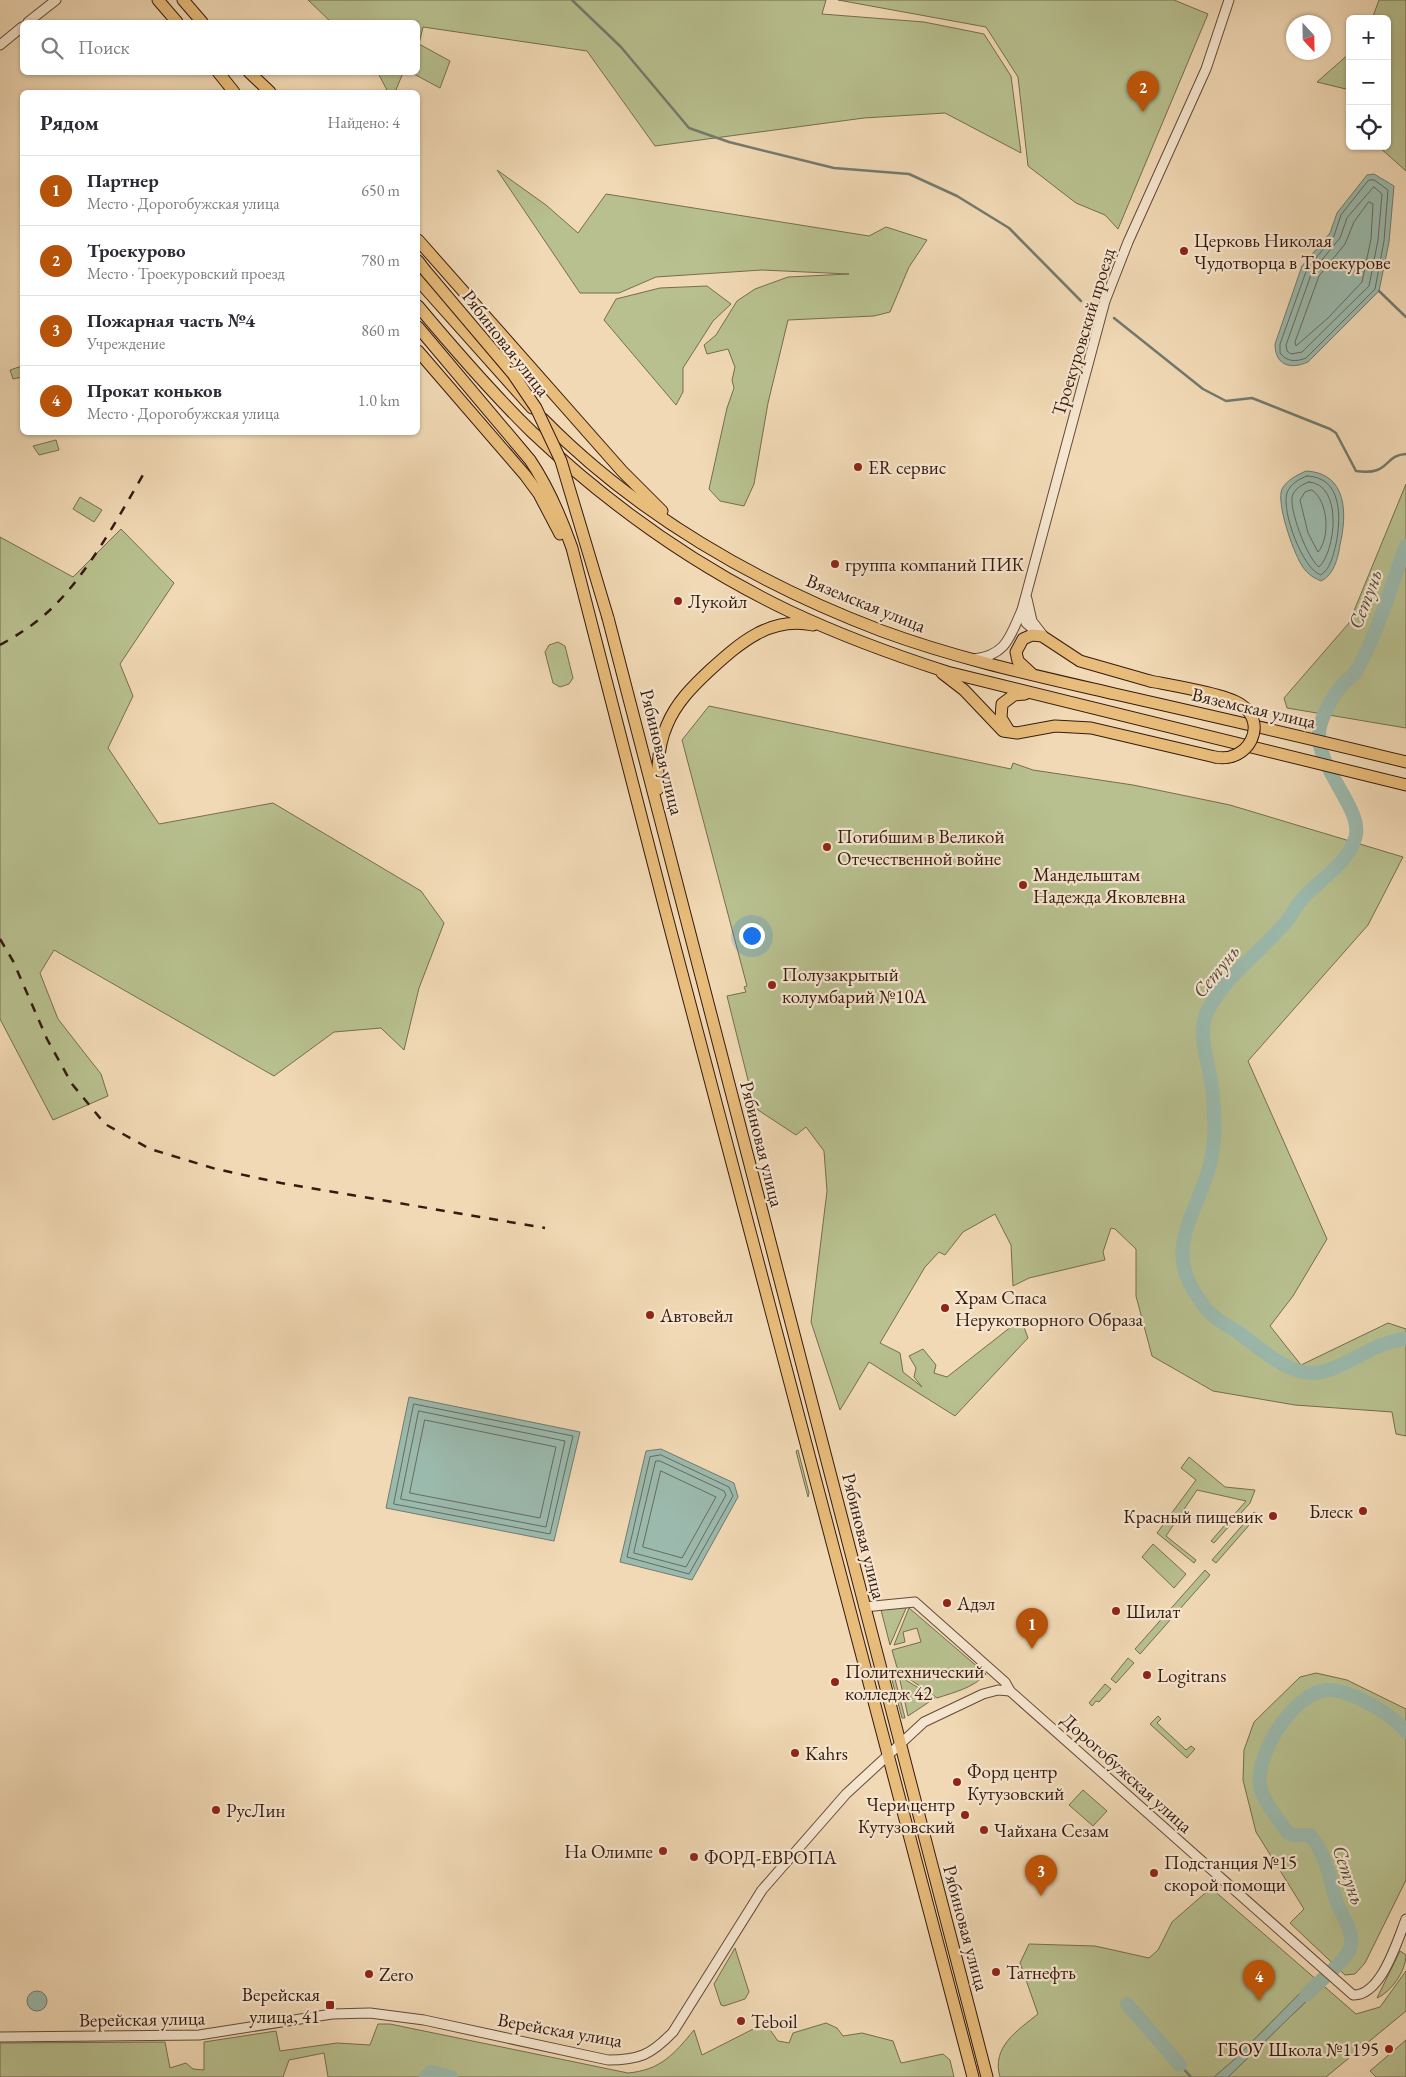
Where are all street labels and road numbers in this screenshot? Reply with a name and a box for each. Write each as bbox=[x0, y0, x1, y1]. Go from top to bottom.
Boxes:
street label: Троекуровский проезд bbox=[1046, 245, 1121, 419]
street label: Рябиновая улица bbox=[456, 284, 556, 402]
street label: Вяземская улица bbox=[803, 568, 930, 638]
street label: Вяземская улица bbox=[1189, 682, 1319, 735]
street label: Рябиновая улица bbox=[634, 686, 690, 818]
street label: Рябиновая улица bbox=[734, 1078, 790, 1210]
street label: Рябиновая улица bbox=[836, 1470, 892, 1602]
street label: Дорогобужская улица bbox=[1056, 1707, 1198, 1839]
street label: Рябиновая улица bbox=[937, 1862, 995, 1994]
street label: Верейская улица bbox=[79, 2005, 206, 2033]
street label: Верейская улица bbox=[496, 2007, 625, 2053]

